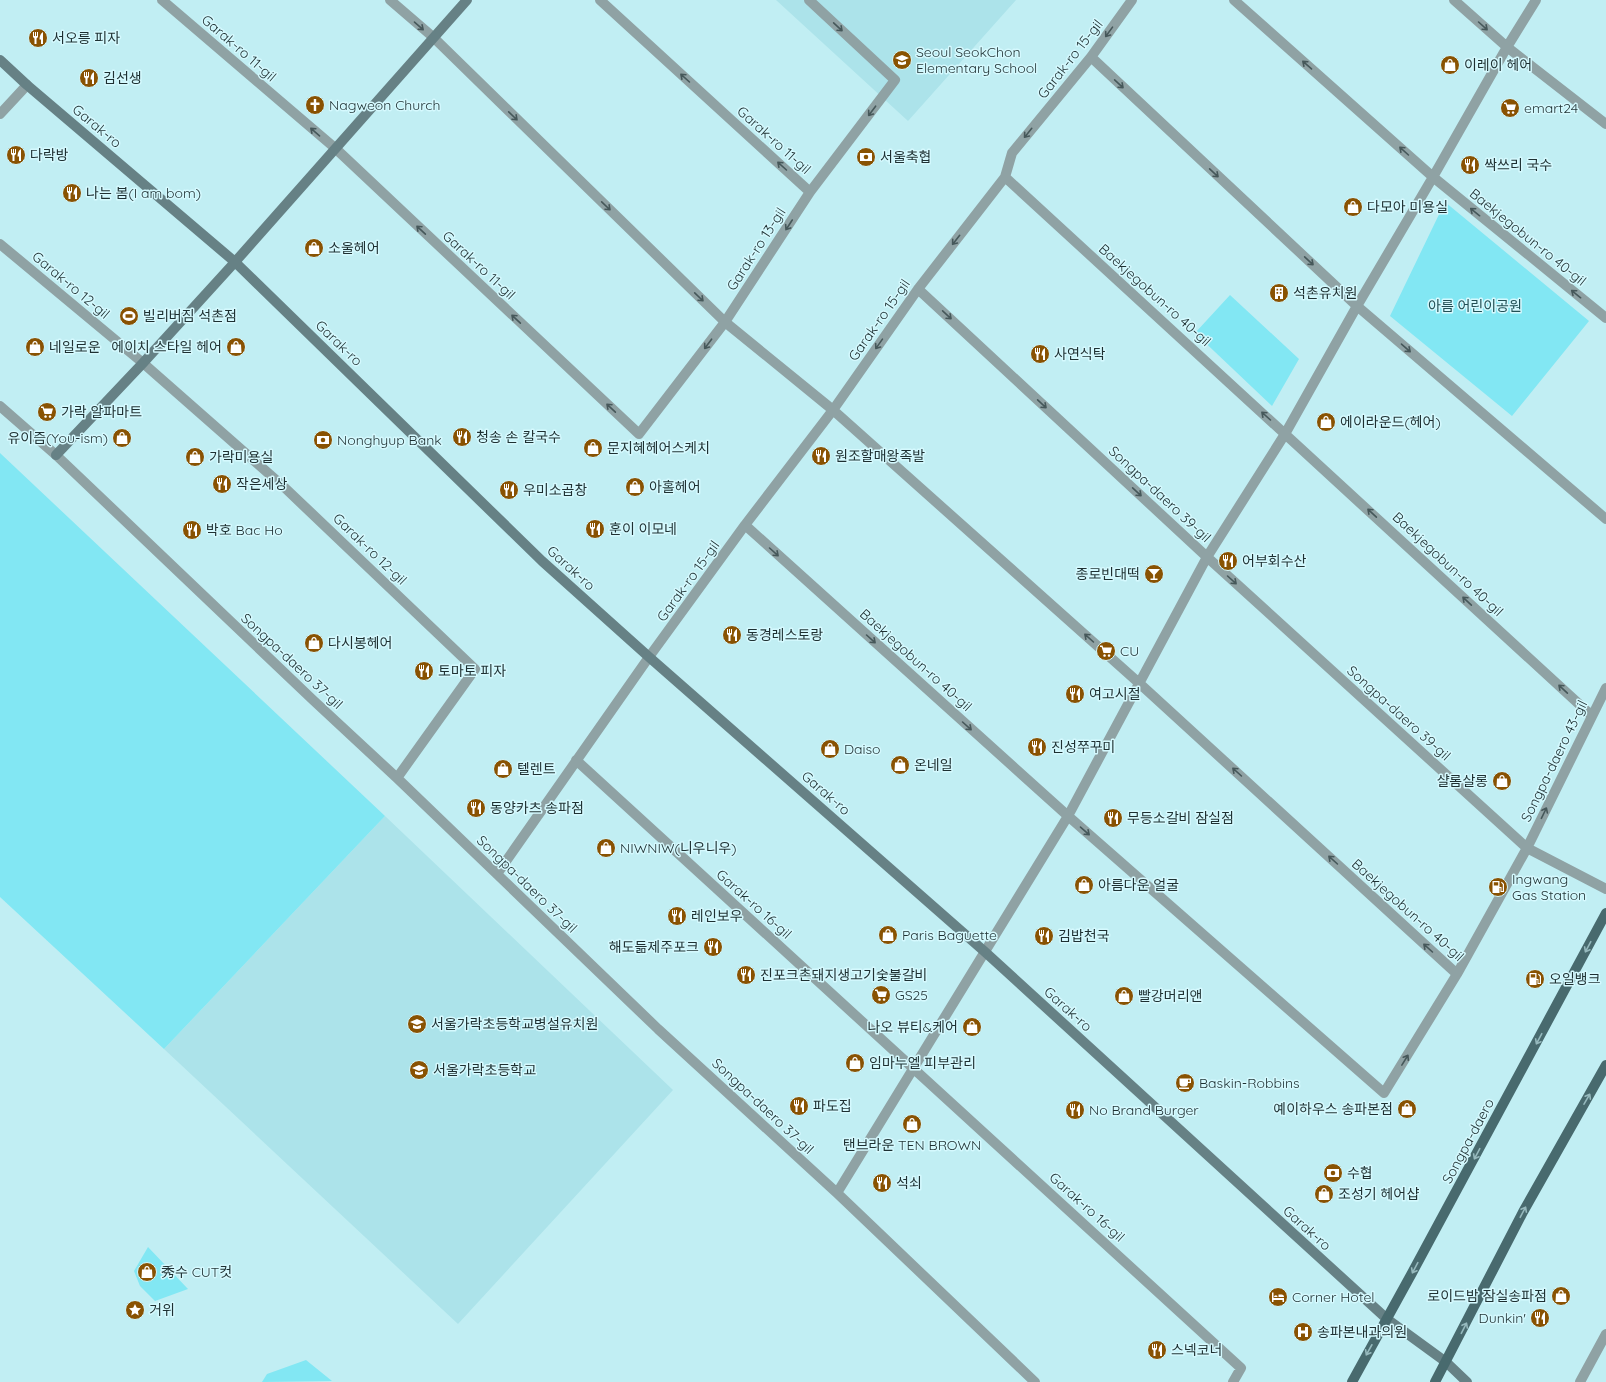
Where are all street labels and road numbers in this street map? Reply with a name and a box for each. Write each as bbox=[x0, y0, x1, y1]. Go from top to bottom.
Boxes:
street label: Garak-ro 11-gil bbox=[198, 11, 280, 85]
street label: Garak-ro 15-gil bbox=[1033, 16, 1107, 102]
street label: Garak-ro bbox=[69, 100, 125, 152]
street label: Garak-ro 11-gil bbox=[733, 102, 815, 178]
street label: Baekjegobun-ro 40-gil bbox=[1466, 184, 1590, 290]
street label: Garak-ro 13-gil bbox=[722, 204, 790, 294]
street label: Garak-ro 11-gil bbox=[439, 227, 519, 303]
street label: Baekjegobun-ro 40-gil bbox=[1095, 240, 1215, 350]
street label: Garak-ro 12-gil bbox=[29, 247, 113, 323]
street label: Garak-ro 15-gil bbox=[844, 276, 914, 364]
street label: Garak-ro bbox=[312, 316, 366, 370]
street label: Songpa-daero 39-gil bbox=[1105, 442, 1215, 546]
street label: Baekjegobun-ro 40-gil bbox=[1389, 508, 1507, 620]
street label: Garak-ro 12-gil bbox=[329, 509, 411, 589]
street label: Garak-ro 15-gil bbox=[653, 537, 723, 625]
street label: Garak-ro bbox=[543, 542, 599, 594]
street label: Baekjegobun-ro 40-gil bbox=[856, 605, 976, 715]
street label: Songpa-daero 37-gil bbox=[237, 609, 347, 713]
street label: Songpa-daero 39-gil bbox=[1343, 662, 1455, 764]
street label: Songpa-daero 43-gil bbox=[1517, 697, 1591, 825]
street label: Garak-ro bbox=[798, 767, 854, 819]
street label: Songpa-daero 37-gil bbox=[473, 831, 581, 937]
street label: Baekjegobun-ro 40-gil bbox=[1348, 855, 1468, 965]
street label: Garak-ro 16-gil bbox=[712, 865, 796, 943]
street label: Garak-ro bbox=[1040, 983, 1096, 1035]
street label: Songpa-daero 37-gil bbox=[708, 1054, 818, 1158]
street label: Songpa-daero bbox=[1438, 1095, 1498, 1187]
street label: Garak-ro 16-gil bbox=[1045, 1168, 1129, 1246]
street label: Garak-ro bbox=[1279, 1202, 1335, 1254]

